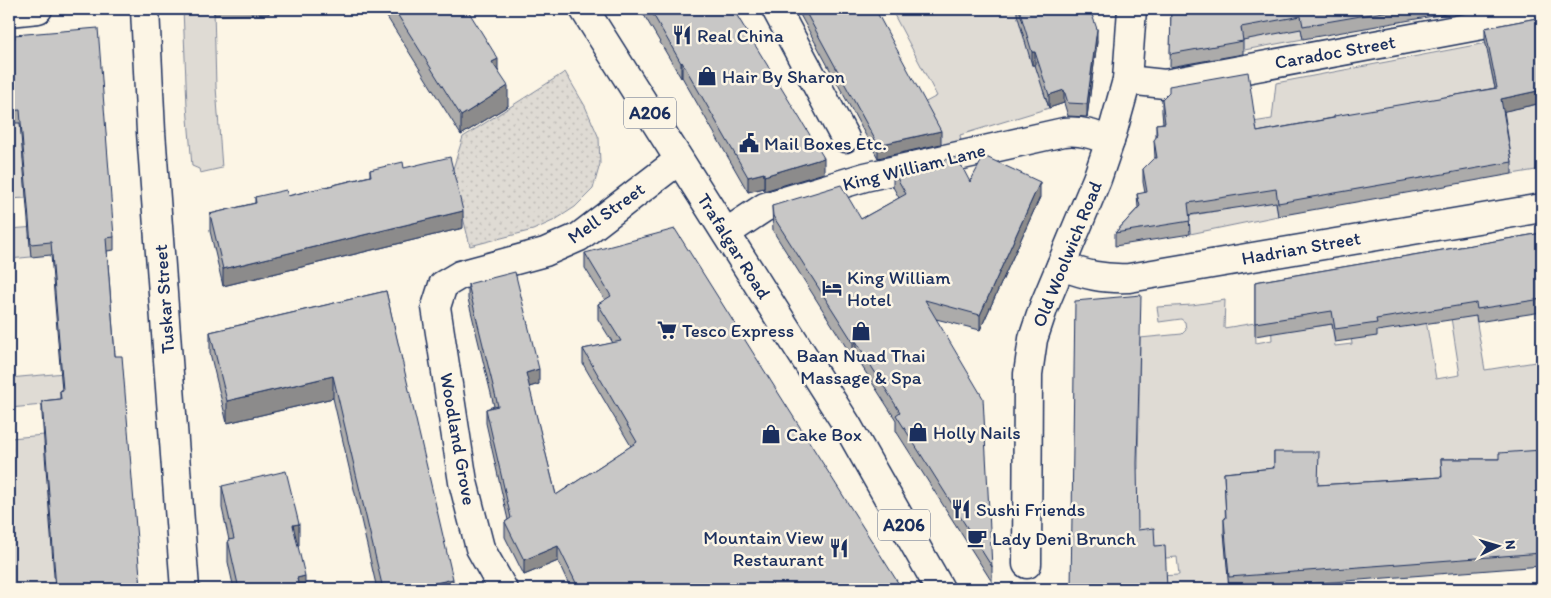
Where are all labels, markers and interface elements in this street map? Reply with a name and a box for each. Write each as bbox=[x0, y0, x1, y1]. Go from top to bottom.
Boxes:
restaurant icon: Real China bbox=[671, 24, 693, 46]
place label: Real China bbox=[697, 24, 784, 47]
street label: Caradoc Street bbox=[1273, 30, 1397, 74]
shop icon: Hair By Sharon bbox=[696, 65, 718, 87]
place label: Hair By Sharon bbox=[722, 65, 845, 88]
road number: A206 bbox=[624, 98, 676, 128]
public building icon: Mail Boxes Etc. bbox=[738, 132, 760, 154]
place label: Mail Boxes Etc. bbox=[764, 132, 887, 155]
street label: King William Lane bbox=[840, 138, 988, 196]
street label: Mell Street bbox=[563, 177, 649, 249]
street label: Old Woolwich Road bbox=[1027, 177, 1107, 330]
street label: Trafalgar Road bbox=[692, 189, 776, 304]
street label: Hadrian Street bbox=[1240, 226, 1362, 270]
street label: Tuskar Street bbox=[149, 244, 179, 354]
place label: King William Hotel bbox=[847, 266, 951, 311]
hotel icon: King William Hotel bbox=[821, 277, 843, 299]
supermarket icon: Tesco Express bbox=[656, 319, 678, 341]
place label: Tesco Express bbox=[682, 319, 794, 342]
shop icon: Baan Nuad Thai Massage & Spa bbox=[850, 320, 872, 342]
place label: Baan Nuad Thai Massage & Spa bbox=[796, 344, 926, 389]
street label: Woodland Grove bbox=[435, 371, 481, 507]
shop icon: Holly Nails bbox=[907, 421, 929, 443]
place label: Holly Nails bbox=[933, 421, 1021, 444]
shop icon: Cake Box bbox=[760, 423, 782, 445]
place label: Cake Box bbox=[786, 423, 862, 446]
restaurant icon: Sushi Friends bbox=[950, 498, 972, 520]
place label: Sushi Friends bbox=[976, 498, 1085, 521]
road number: A206 bbox=[878, 510, 930, 540]
north arrow bbox=[1474, 520, 1524, 570]
place label: Mountain View Restaurant bbox=[703, 526, 824, 571]
cafe icon: Lady Deni Brunch bbox=[966, 527, 988, 549]
place label: Lady Deni Brunch bbox=[992, 527, 1137, 550]
restaurant icon: Mountain View Restaurant bbox=[828, 537, 850, 559]
text: N bbox=[1502, 539, 1519, 550]

